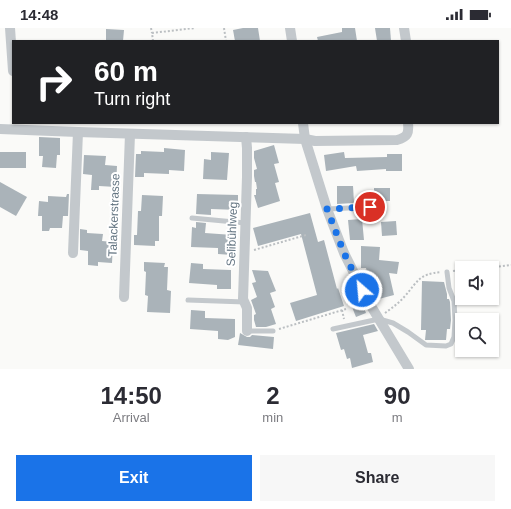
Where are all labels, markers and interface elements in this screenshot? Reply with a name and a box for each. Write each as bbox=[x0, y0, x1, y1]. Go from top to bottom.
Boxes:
text: 14:48 bbox=[20, 6, 58, 23]
icon: right bbox=[28, 56, 80, 108]
text: 60 m bbox=[94, 56, 158, 87]
text: Turn right bbox=[94, 89, 170, 109]
street label: Talackerstrasse bbox=[106, 173, 122, 257]
pin bbox=[353, 190, 387, 224]
icon: arrive bbox=[359, 196, 381, 218]
street label: Selibühlweg bbox=[224, 201, 240, 267]
map controls bbox=[455, 261, 499, 357]
button: sound bbox=[455, 261, 499, 305]
position arrow bbox=[341, 269, 383, 311]
button: search bbox=[455, 313, 499, 357]
text: 14:50 bbox=[100, 382, 162, 409]
text: 2 bbox=[266, 382, 280, 409]
text: 90 bbox=[384, 382, 411, 409]
text: Arrival bbox=[113, 410, 150, 425]
text: min bbox=[262, 410, 283, 425]
text: m bbox=[392, 410, 403, 425]
button: Exit bbox=[16, 455, 252, 501]
button: Share bbox=[260, 455, 495, 501]

